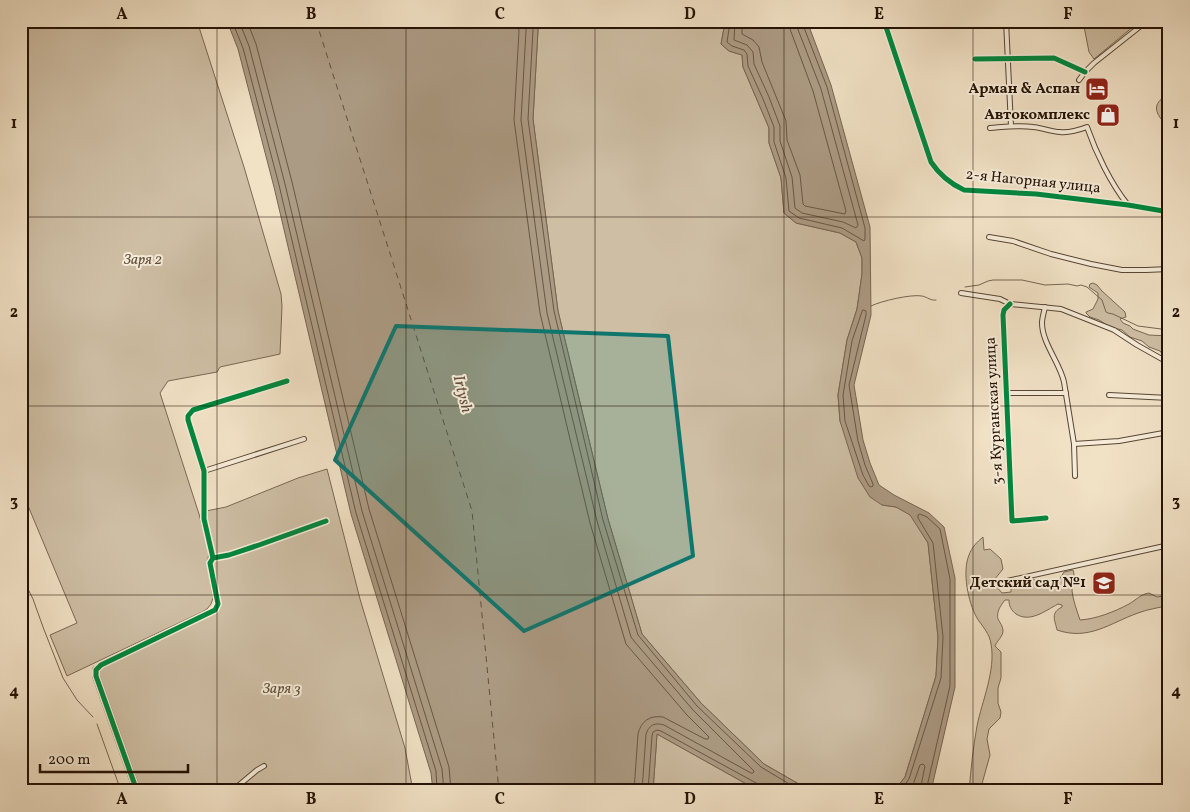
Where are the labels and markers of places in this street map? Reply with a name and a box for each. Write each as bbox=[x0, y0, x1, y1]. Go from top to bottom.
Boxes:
hotel icon: Арман & Аспан bbox=[1084, 76, 1110, 102]
place label: Арман & Аспан bbox=[968, 79, 1080, 100]
shop icon: Автокомплекс bbox=[1095, 102, 1121, 128]
place label: Автокомплекс bbox=[984, 105, 1090, 126]
school or university icon: Детский сад №1 bbox=[1091, 570, 1117, 596]
place label: Детский сад №1 bbox=[970, 573, 1086, 594]

